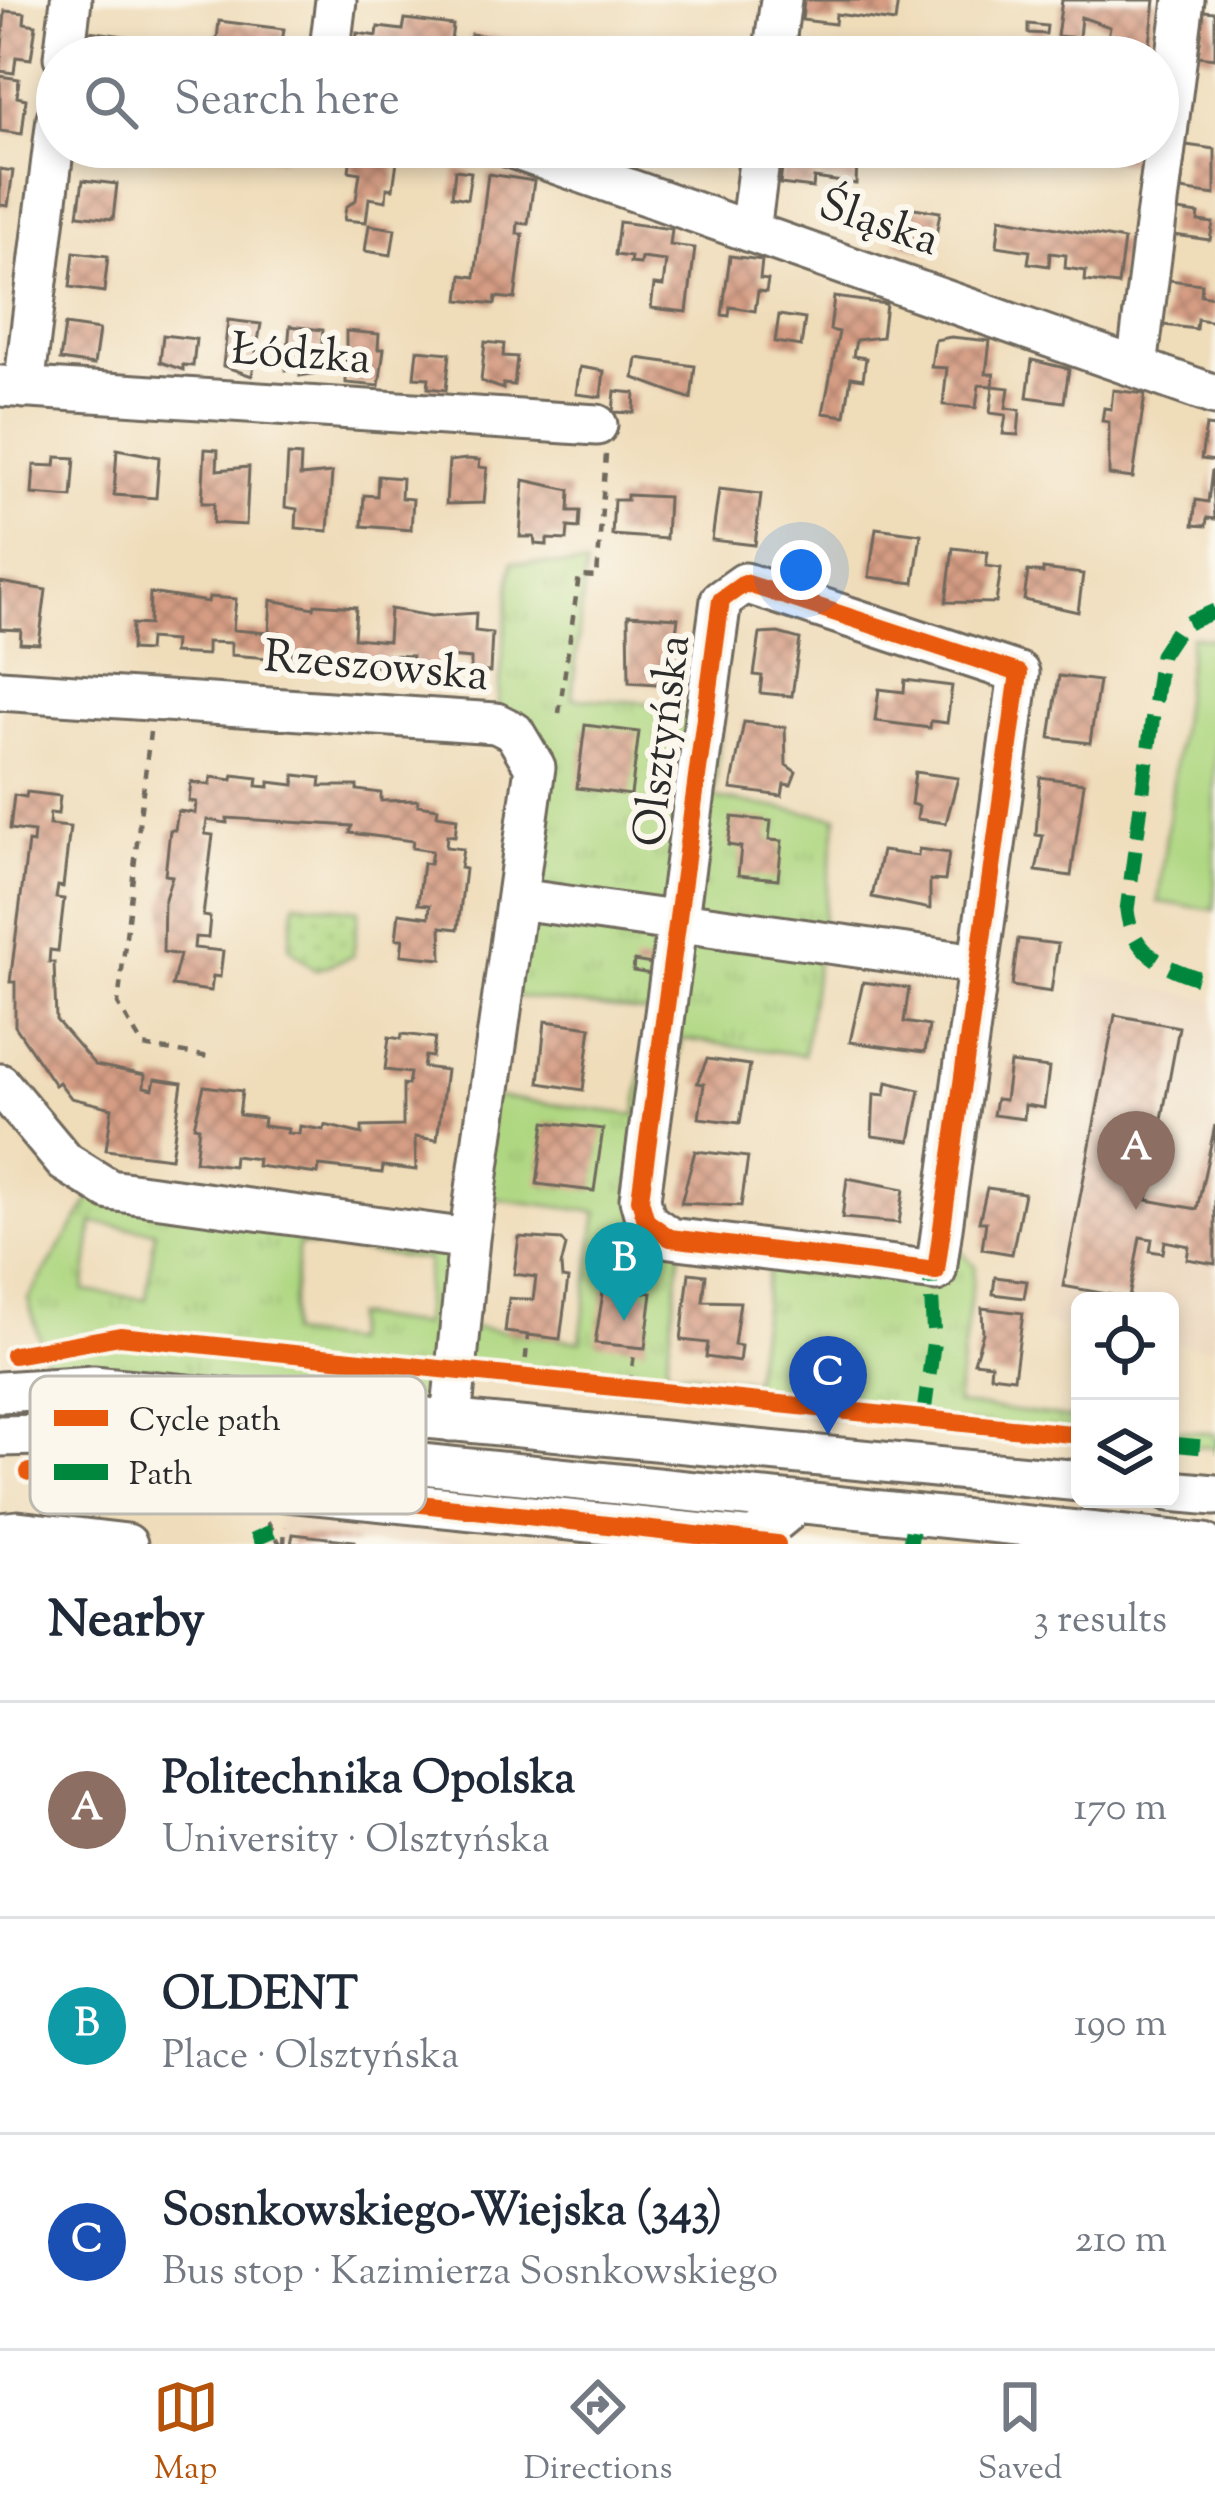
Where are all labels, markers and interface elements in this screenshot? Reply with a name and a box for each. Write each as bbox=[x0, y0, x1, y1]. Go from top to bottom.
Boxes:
search box bbox=[36, 36, 1179, 168]
icon: search bbox=[78, 69, 144, 135]
text: Search here bbox=[174, 70, 400, 135]
street label: Śląska bbox=[809, 174, 947, 276]
street label: Łódzka bbox=[229, 320, 373, 394]
your location bbox=[771, 540, 831, 600]
street label: Rzeszowska bbox=[261, 627, 491, 711]
street label: Olsztyńska bbox=[620, 631, 710, 851]
pin: A bbox=[1097, 1111, 1175, 1210]
pin: B bbox=[585, 1222, 663, 1321]
map controls bbox=[1071, 1292, 1179, 1508]
button: locate bbox=[1071, 1292, 1179, 1400]
pin: C bbox=[789, 1336, 867, 1435]
legend bbox=[30, 1376, 426, 1514]
text: Cycle path bbox=[129, 1398, 281, 1446]
button: layers bbox=[1071, 1400, 1179, 1508]
text: Path bbox=[129, 1452, 193, 1500]
text: Nearby bbox=[48, 1586, 205, 1659]
text: 3 results bbox=[1033, 1594, 1167, 1650]
text: Politechnika Opolska bbox=[162, 1749, 575, 1814]
text: A bbox=[71, 1782, 103, 1838]
text: 170 m bbox=[1074, 1782, 1167, 1838]
text: University · Olsztyńska bbox=[162, 1814, 550, 1870]
text: OLDENT bbox=[162, 1965, 358, 2030]
text: B bbox=[75, 1998, 99, 2054]
text: 190 m bbox=[1074, 1998, 1167, 2054]
text: Place · Olsztyńska bbox=[162, 2030, 459, 2086]
text: Sosnkowskiego-Wiejska (343) bbox=[162, 2181, 722, 2246]
text: C bbox=[71, 2214, 103, 2270]
text: 210 m bbox=[1075, 2214, 1167, 2270]
text: Bus stop · Kazimierza Sosnkowskiego bbox=[162, 2246, 778, 2302]
tab: Map bbox=[153, 2374, 219, 2494]
tab: Directions bbox=[524, 2374, 673, 2494]
tab: Saved bbox=[978, 2374, 1062, 2494]

